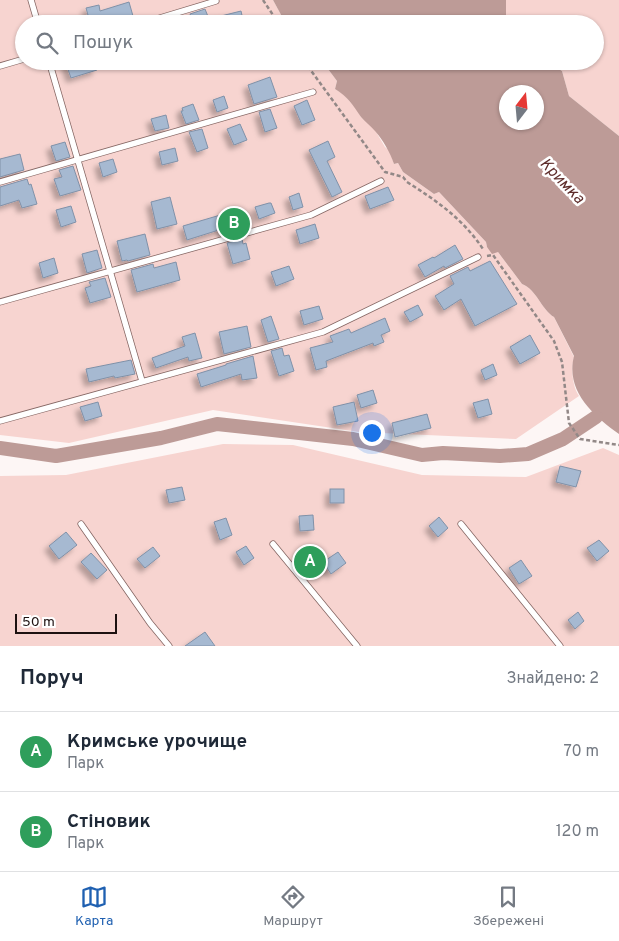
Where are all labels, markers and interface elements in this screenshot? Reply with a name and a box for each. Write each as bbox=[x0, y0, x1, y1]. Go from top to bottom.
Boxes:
search box bbox=[15, 15, 604, 70]
icon: search bbox=[33, 29, 61, 57]
text: Пошук bbox=[73, 31, 133, 55]
north arrow bbox=[499, 85, 544, 130]
water label: Кримка bbox=[535, 154, 589, 209]
pin: B bbox=[218, 205, 250, 243]
your location bbox=[359, 420, 385, 446]
pin: A bbox=[294, 543, 326, 581]
scale bar bbox=[15, 611, 118, 634]
text: 50 m bbox=[22, 614, 55, 631]
text: Поруч bbox=[20, 665, 84, 692]
text: Знайдено: 2 bbox=[506, 669, 599, 689]
text: Кримське урочище bbox=[67, 730, 247, 754]
text: A bbox=[30, 742, 42, 762]
text: 70 m bbox=[564, 742, 599, 762]
text: Парк bbox=[67, 754, 104, 774]
text: Стіновик bbox=[67, 810, 151, 834]
text: B bbox=[30, 822, 42, 842]
text: 120 m bbox=[556, 822, 599, 842]
text: Парк bbox=[67, 834, 104, 854]
tab: Карта bbox=[75, 883, 113, 930]
tab: Маршрут bbox=[263, 883, 323, 930]
tab: Збережені bbox=[473, 883, 544, 930]

